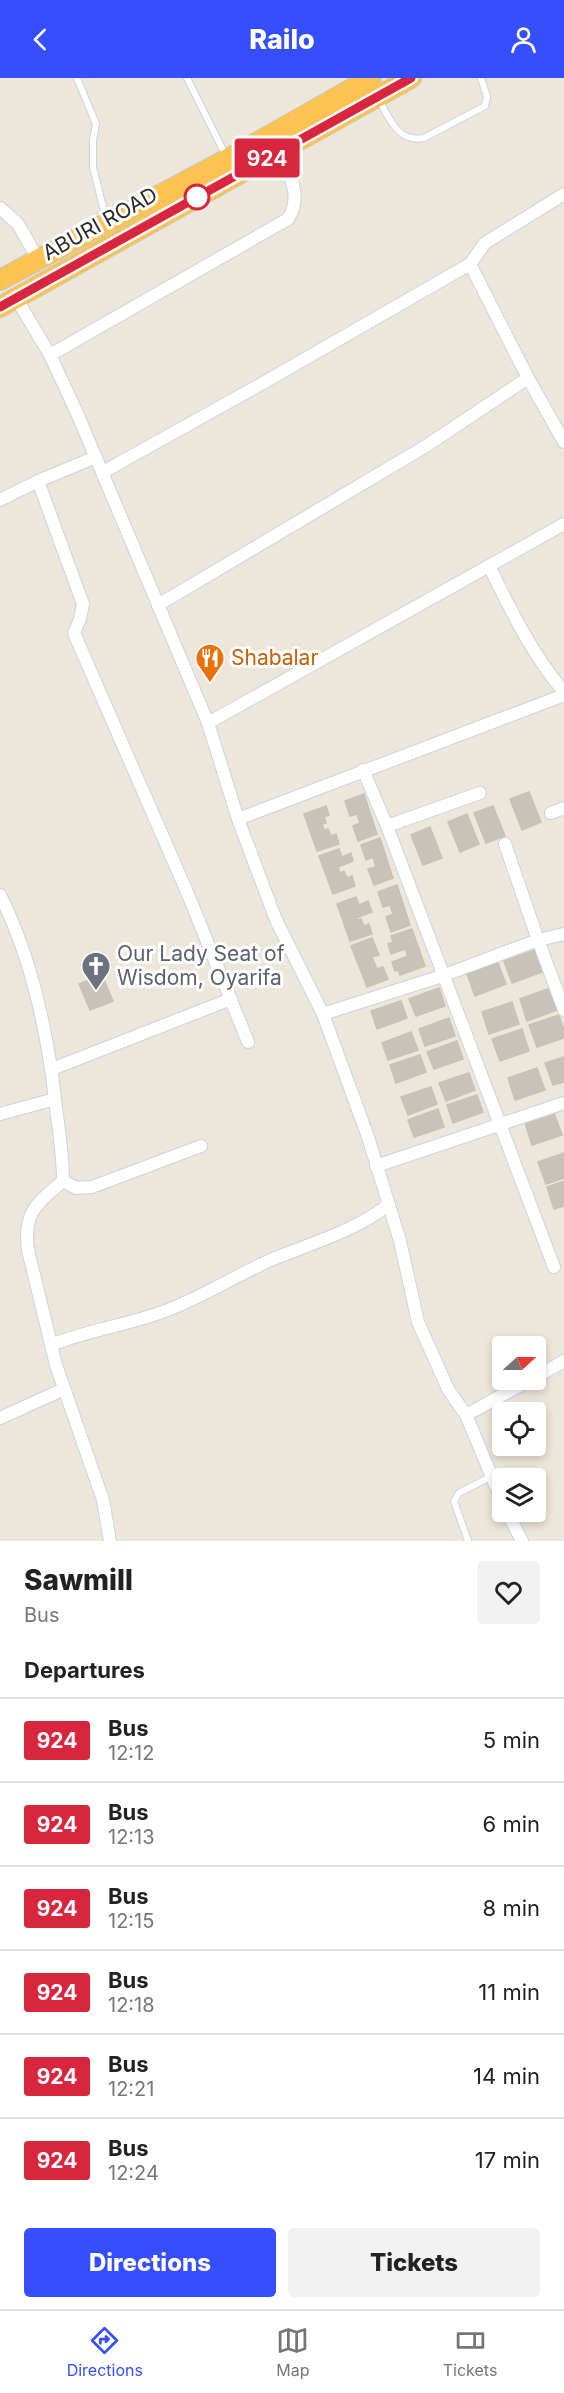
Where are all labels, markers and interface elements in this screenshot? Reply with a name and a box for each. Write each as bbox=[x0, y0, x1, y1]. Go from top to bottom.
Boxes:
icon: back bbox=[24, 23, 57, 56]
text: Railo bbox=[249, 23, 315, 56]
icon: person bbox=[507, 23, 540, 56]
line badge: 924 bbox=[232, 138, 302, 178]
text: 924 bbox=[247, 146, 287, 171]
street label: ABURI ROAD bbox=[38, 182, 162, 265]
unlabelled marker bbox=[184, 184, 210, 210]
restaurant icon: Shabalar bbox=[194, 642, 226, 684]
place label: Shabalar bbox=[231, 645, 318, 670]
place label: Our Lady Seat of Wisdom, Oyarifa bbox=[117, 941, 285, 990]
church icon: Our Lady Seat of Wisdom, Oyarifa bbox=[80, 950, 112, 992]
north arrow bbox=[492, 1336, 546, 1390]
map controls bbox=[492, 1336, 546, 1522]
button: locate bbox=[492, 1402, 546, 1456]
button: layers bbox=[492, 1468, 546, 1522]
button: heart bbox=[477, 1561, 540, 1624]
text: Sawmill bbox=[24, 1563, 133, 1597]
text: Bus bbox=[24, 1603, 59, 1627]
text: Departures bbox=[24, 1657, 145, 1683]
text: Bus bbox=[108, 1715, 149, 1741]
text: 5 min bbox=[483, 1727, 540, 1753]
text: 924 bbox=[37, 1728, 77, 1753]
text: 12:12 bbox=[108, 1741, 154, 1765]
text: Bus bbox=[108, 1799, 149, 1825]
text: 6 min bbox=[483, 1811, 540, 1837]
text: 924 bbox=[37, 1812, 77, 1837]
text: 12:13 bbox=[108, 1825, 155, 1849]
text: Bus bbox=[108, 1883, 149, 1909]
text: 8 min bbox=[483, 1895, 540, 1921]
text: 924 bbox=[37, 1896, 77, 1921]
text: 12:15 bbox=[108, 1909, 154, 1933]
text: Bus bbox=[108, 1967, 149, 1993]
text: 11 min bbox=[478, 1979, 540, 2005]
text: 924 bbox=[37, 1980, 77, 2005]
text: 12:18 bbox=[108, 1993, 155, 2017]
text: Bus bbox=[108, 2051, 149, 2077]
text: 14 min bbox=[473, 2063, 540, 2089]
text: 924 bbox=[37, 2064, 77, 2089]
text: 12:21 bbox=[108, 2077, 154, 2101]
text: Bus bbox=[108, 2135, 149, 2161]
text: 17 min bbox=[475, 2147, 540, 2173]
text: 924 bbox=[37, 2148, 77, 2173]
text: 12:24 bbox=[108, 2161, 159, 2185]
button: Directions bbox=[24, 2228, 276, 2297]
button: Tickets bbox=[288, 2228, 540, 2297]
tab: Directions bbox=[67, 2324, 143, 2380]
tab: Map bbox=[276, 2324, 309, 2380]
tab: Tickets bbox=[443, 2324, 497, 2380]

